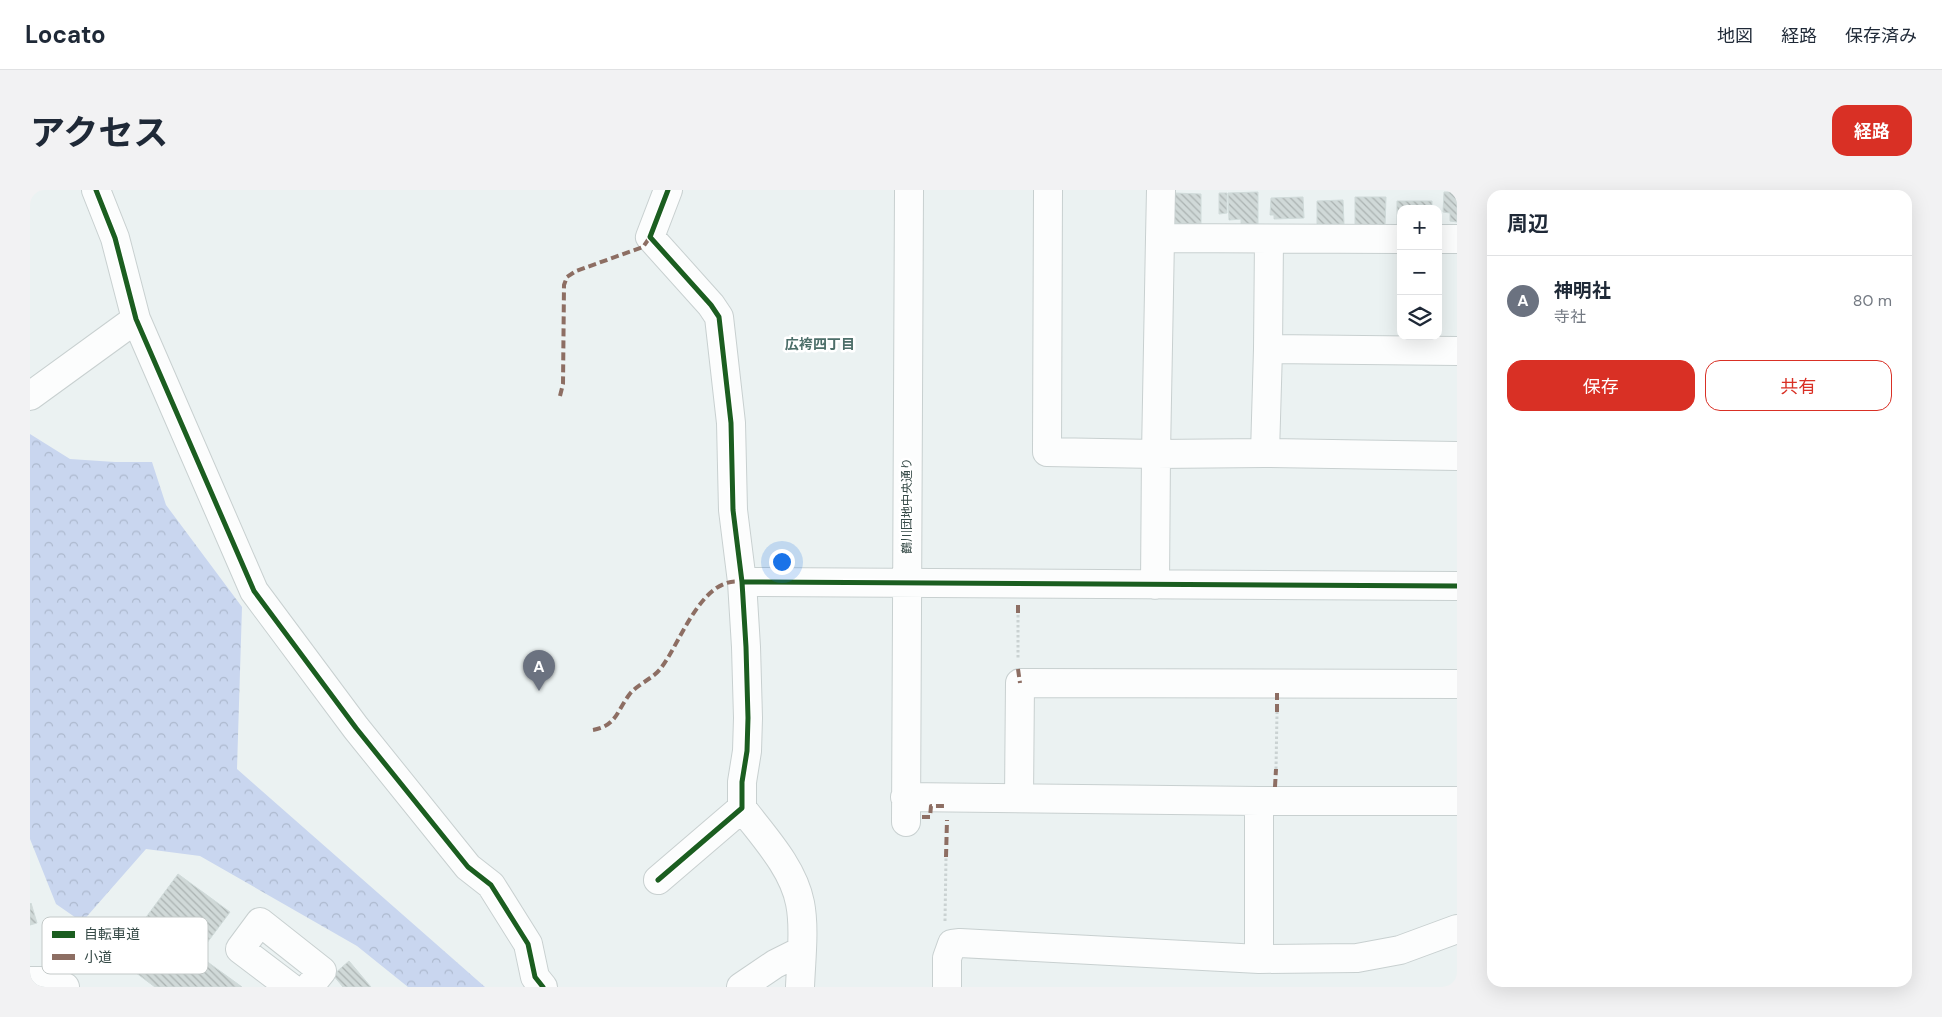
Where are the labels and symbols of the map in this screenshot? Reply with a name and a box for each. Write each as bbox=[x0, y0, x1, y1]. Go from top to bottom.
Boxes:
district label: 広袴四丁目 bbox=[785, 335, 855, 353]
street label: 鶴川団地中央通り bbox=[899, 458, 915, 554]
your location bbox=[769, 549, 795, 575]
pin: A bbox=[523, 650, 555, 691]
legend bbox=[42, 917, 208, 974]
text: 自転車道 bbox=[84, 925, 140, 943]
text: 小道 bbox=[84, 948, 112, 966]

